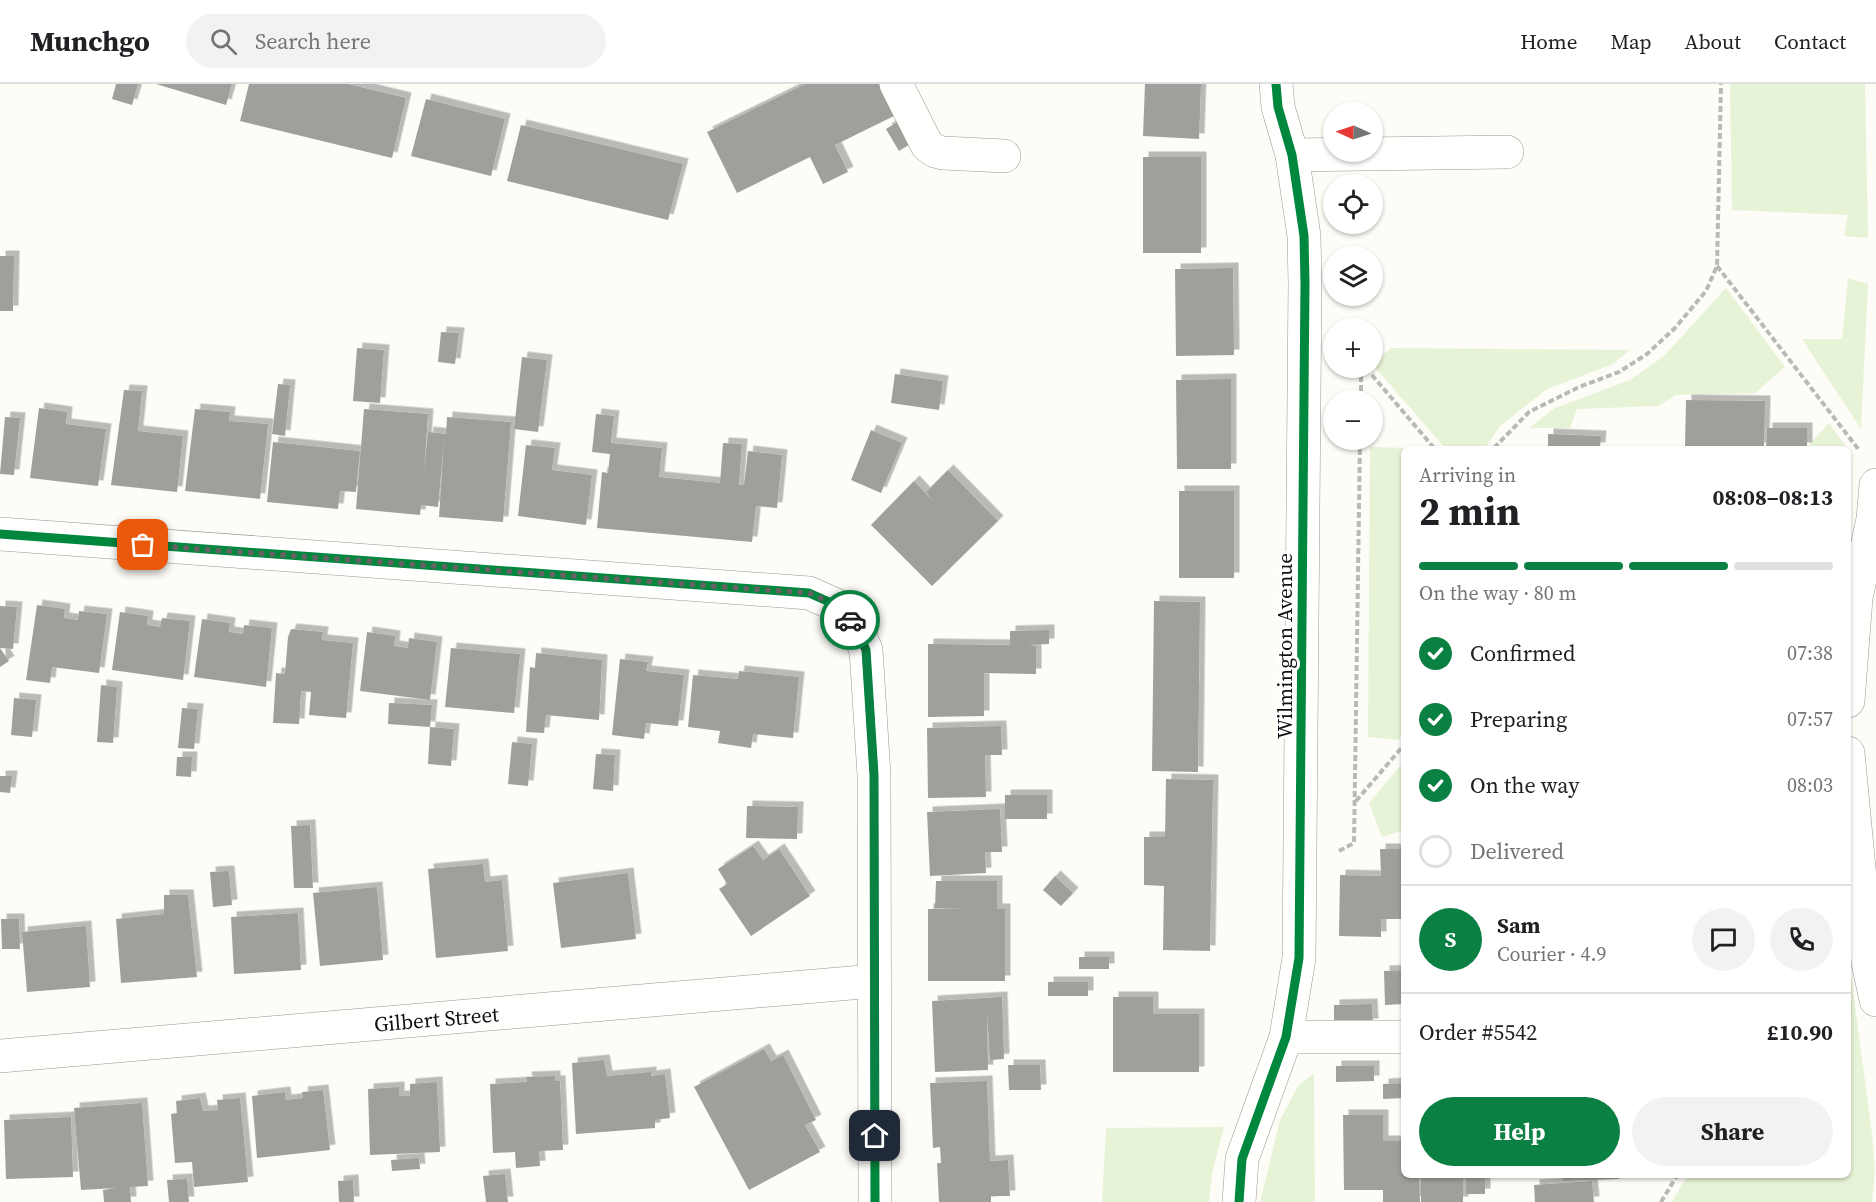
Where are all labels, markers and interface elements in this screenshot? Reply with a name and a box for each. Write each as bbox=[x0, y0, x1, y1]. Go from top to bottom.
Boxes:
search box bbox=[186, 14, 606, 68]
text: Munchgo bbox=[30, 22, 150, 60]
icon: search bbox=[207, 25, 240, 58]
text: Search here bbox=[255, 26, 371, 56]
text: Home bbox=[1520, 27, 1578, 56]
text: Map bbox=[1611, 27, 1652, 56]
text: About bbox=[1685, 27, 1741, 56]
text: Contact bbox=[1774, 27, 1846, 56]
north arrow bbox=[1323, 102, 1383, 162]
map controls bbox=[1323, 102, 1383, 450]
button: locate bbox=[1323, 174, 1383, 234]
button: layers bbox=[1323, 246, 1383, 306]
button: + bbox=[1323, 318, 1383, 378]
button: − bbox=[1323, 390, 1383, 450]
text: Arriving in bbox=[1419, 461, 1516, 489]
text: 08:08–08:13 bbox=[1713, 482, 1833, 512]
text: 2 min bbox=[1419, 485, 1520, 538]
pin bbox=[117, 519, 168, 570]
icon: bag bbox=[126, 528, 159, 561]
street label: Wilmington Avenue bbox=[1270, 553, 1299, 739]
text: On the way · 80 m bbox=[1419, 579, 1576, 607]
courier bbox=[820, 590, 880, 650]
icon: car bbox=[834, 604, 867, 637]
icon: check bbox=[1419, 637, 1452, 670]
text: Confirmed bbox=[1470, 638, 1575, 668]
text: 07:38 bbox=[1787, 639, 1833, 667]
icon: check bbox=[1419, 703, 1452, 736]
text: Preparing bbox=[1470, 704, 1567, 734]
text: 07:57 bbox=[1787, 705, 1833, 733]
icon: check bbox=[1419, 769, 1452, 802]
text: On the way bbox=[1470, 770, 1579, 800]
text: 08:03 bbox=[1787, 771, 1833, 799]
text: Delivered bbox=[1470, 836, 1564, 866]
button: chat bbox=[1692, 908, 1755, 971]
button: phone bbox=[1770, 908, 1833, 971]
text: Sam bbox=[1497, 910, 1541, 940]
text: S bbox=[1445, 924, 1456, 954]
text: Courier · 4.9 bbox=[1497, 940, 1606, 968]
street label: Gilbert Street bbox=[373, 999, 500, 1038]
text: Order #5542 bbox=[1419, 1017, 1537, 1047]
text: £10.90 bbox=[1767, 1017, 1833, 1047]
button: Help bbox=[1419, 1097, 1620, 1166]
button: Share bbox=[1632, 1097, 1833, 1166]
pin bbox=[849, 1110, 900, 1161]
icon: home bbox=[858, 1119, 891, 1152]

